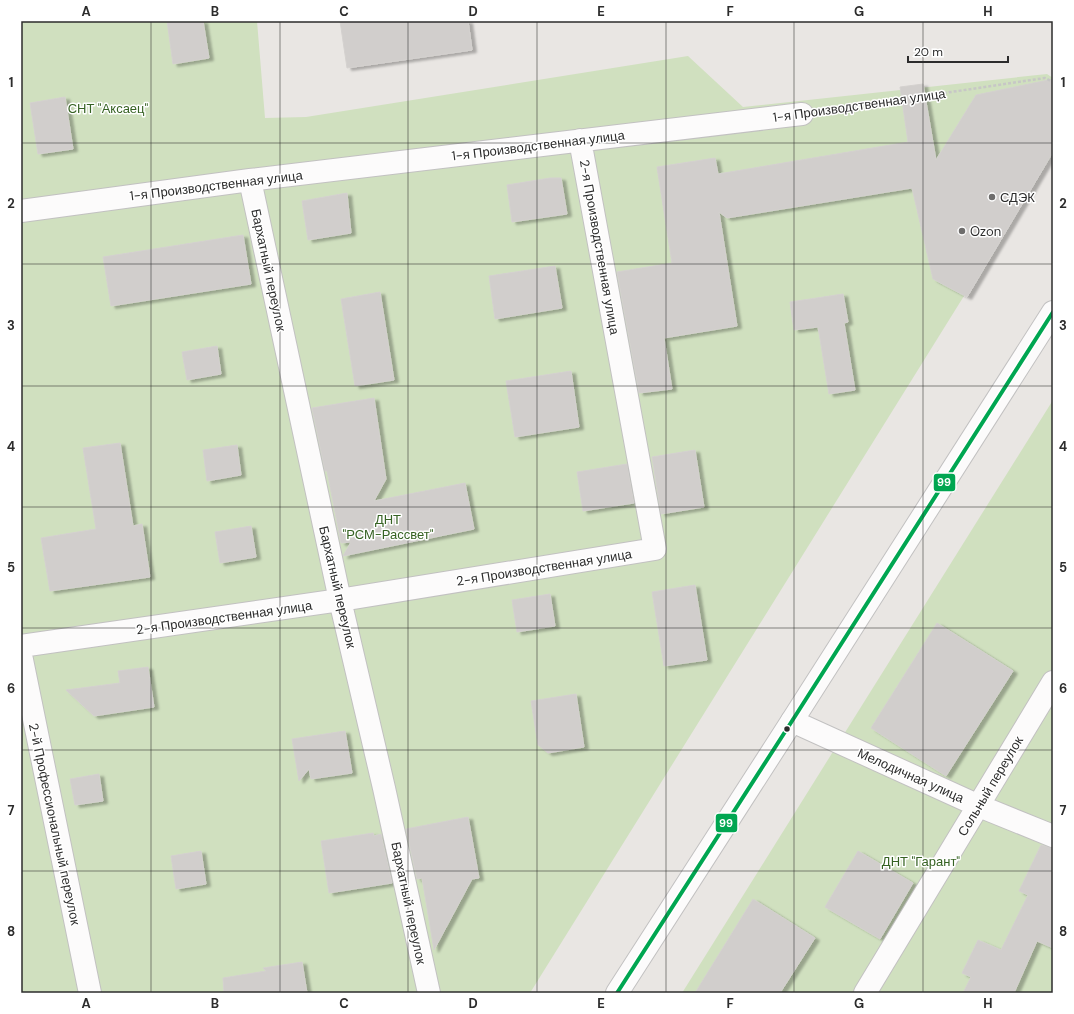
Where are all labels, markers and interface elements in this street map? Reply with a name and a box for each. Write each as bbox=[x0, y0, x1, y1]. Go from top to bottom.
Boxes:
text: A bbox=[81, 3, 91, 20]
text: B bbox=[211, 3, 219, 20]
text: C bbox=[339, 3, 349, 20]
text: D bbox=[468, 3, 478, 20]
text: E bbox=[597, 3, 605, 20]
text: F bbox=[726, 3, 734, 20]
text: G bbox=[854, 3, 864, 20]
text: H bbox=[983, 3, 993, 20]
scale bar bbox=[908, 38, 1008, 64]
text: 20 m bbox=[914, 44, 943, 60]
text: 1 bbox=[9, 74, 13, 91]
text: 1 bbox=[1061, 74, 1065, 91]
street label: 1-я Производственная улица bbox=[772, 85, 947, 126]
park label: СНТ "Аксаец" bbox=[68, 100, 149, 117]
street label: 1-я Производственная улица bbox=[451, 126, 626, 165]
street label: 2-я Производственная улица bbox=[576, 158, 623, 337]
street label: 1-я Производственная улица bbox=[129, 166, 304, 205]
place label: СДЭК bbox=[1000, 189, 1035, 206]
marker: СДЭК bbox=[987, 192, 997, 202]
text: 2 bbox=[7, 195, 15, 212]
text: 2 bbox=[1059, 195, 1067, 212]
street label: Бархатный переулок bbox=[247, 207, 290, 333]
place label: Ozon bbox=[970, 223, 1001, 240]
marker: Ozon bbox=[957, 226, 967, 236]
text: 3 bbox=[7, 317, 15, 334]
text: 3 bbox=[1059, 317, 1067, 334]
text: 4 bbox=[7, 438, 15, 455]
text: 4 bbox=[1059, 438, 1067, 455]
line badge: 99 bbox=[933, 473, 956, 492]
text: 99 bbox=[937, 475, 951, 489]
park label: ДНТ "РСМ-Рассвет" bbox=[342, 511, 434, 543]
street label: Бархатный переулок bbox=[315, 524, 360, 650]
street label: 2-я Производственная улица bbox=[455, 545, 634, 590]
text: 5 bbox=[7, 559, 15, 576]
text: 5 bbox=[1059, 559, 1067, 576]
street label: 2-я Производственная улица bbox=[135, 597, 314, 638]
text: 6 bbox=[7, 680, 15, 697]
text: 6 bbox=[1059, 680, 1067, 697]
street label: 2-й Профессиональный переулок bbox=[25, 722, 84, 927]
unlabelled marker bbox=[782, 724, 792, 734]
street label: Сольный переулок bbox=[954, 733, 1027, 839]
street label: Мелодичная улица bbox=[855, 744, 967, 807]
text: 7 bbox=[8, 802, 15, 819]
text: 7 bbox=[1060, 802, 1067, 819]
line badge: 99 bbox=[715, 813, 738, 833]
text: 99 bbox=[719, 816, 733, 830]
street label: Бархатный переулок bbox=[387, 840, 430, 966]
park label: ДНТ "Гарант" bbox=[882, 853, 960, 870]
text: 8 bbox=[7, 923, 15, 940]
text: 8 bbox=[1059, 923, 1067, 940]
text: A bbox=[81, 995, 91, 1012]
text: B bbox=[211, 995, 219, 1012]
text: C bbox=[339, 995, 349, 1012]
text: D bbox=[468, 995, 478, 1012]
text: E bbox=[597, 995, 605, 1012]
text: F bbox=[726, 995, 734, 1012]
text: G bbox=[854, 995, 864, 1012]
text: H bbox=[983, 995, 993, 1012]

